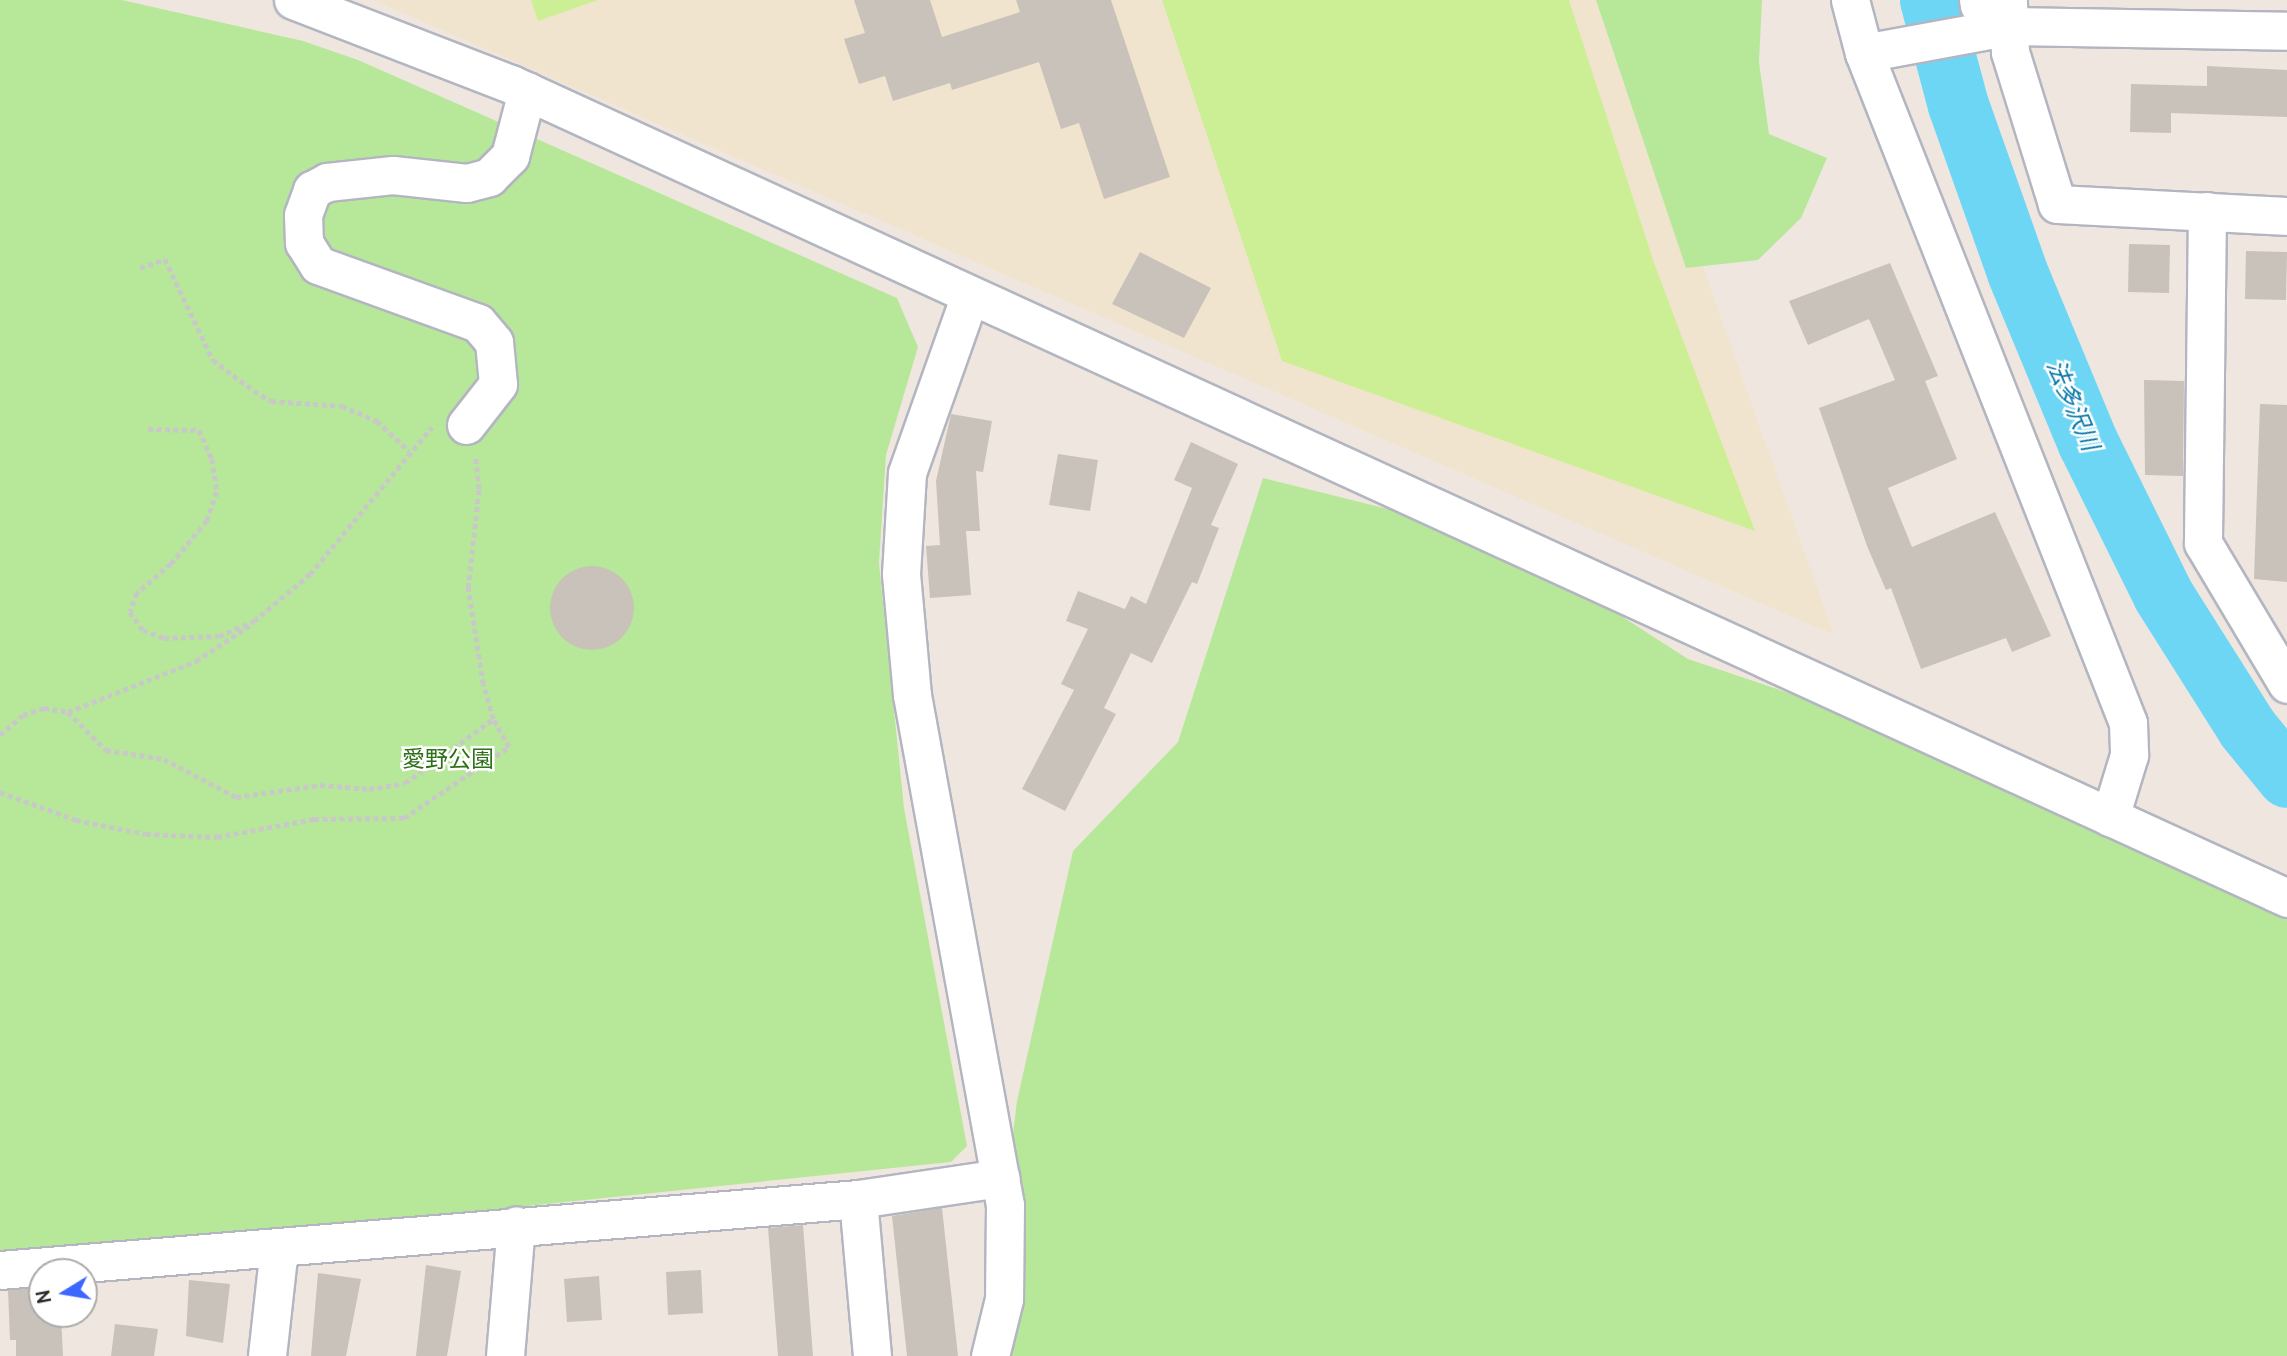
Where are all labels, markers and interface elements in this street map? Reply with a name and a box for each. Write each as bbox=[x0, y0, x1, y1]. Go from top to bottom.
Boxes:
water label: 法多沢川 bbox=[2041, 355, 2105, 455]
park label: 愛野公園 bbox=[402, 745, 494, 773]
north arrow bbox=[28, 1258, 98, 1328]
text: N bbox=[31, 1288, 56, 1306]

